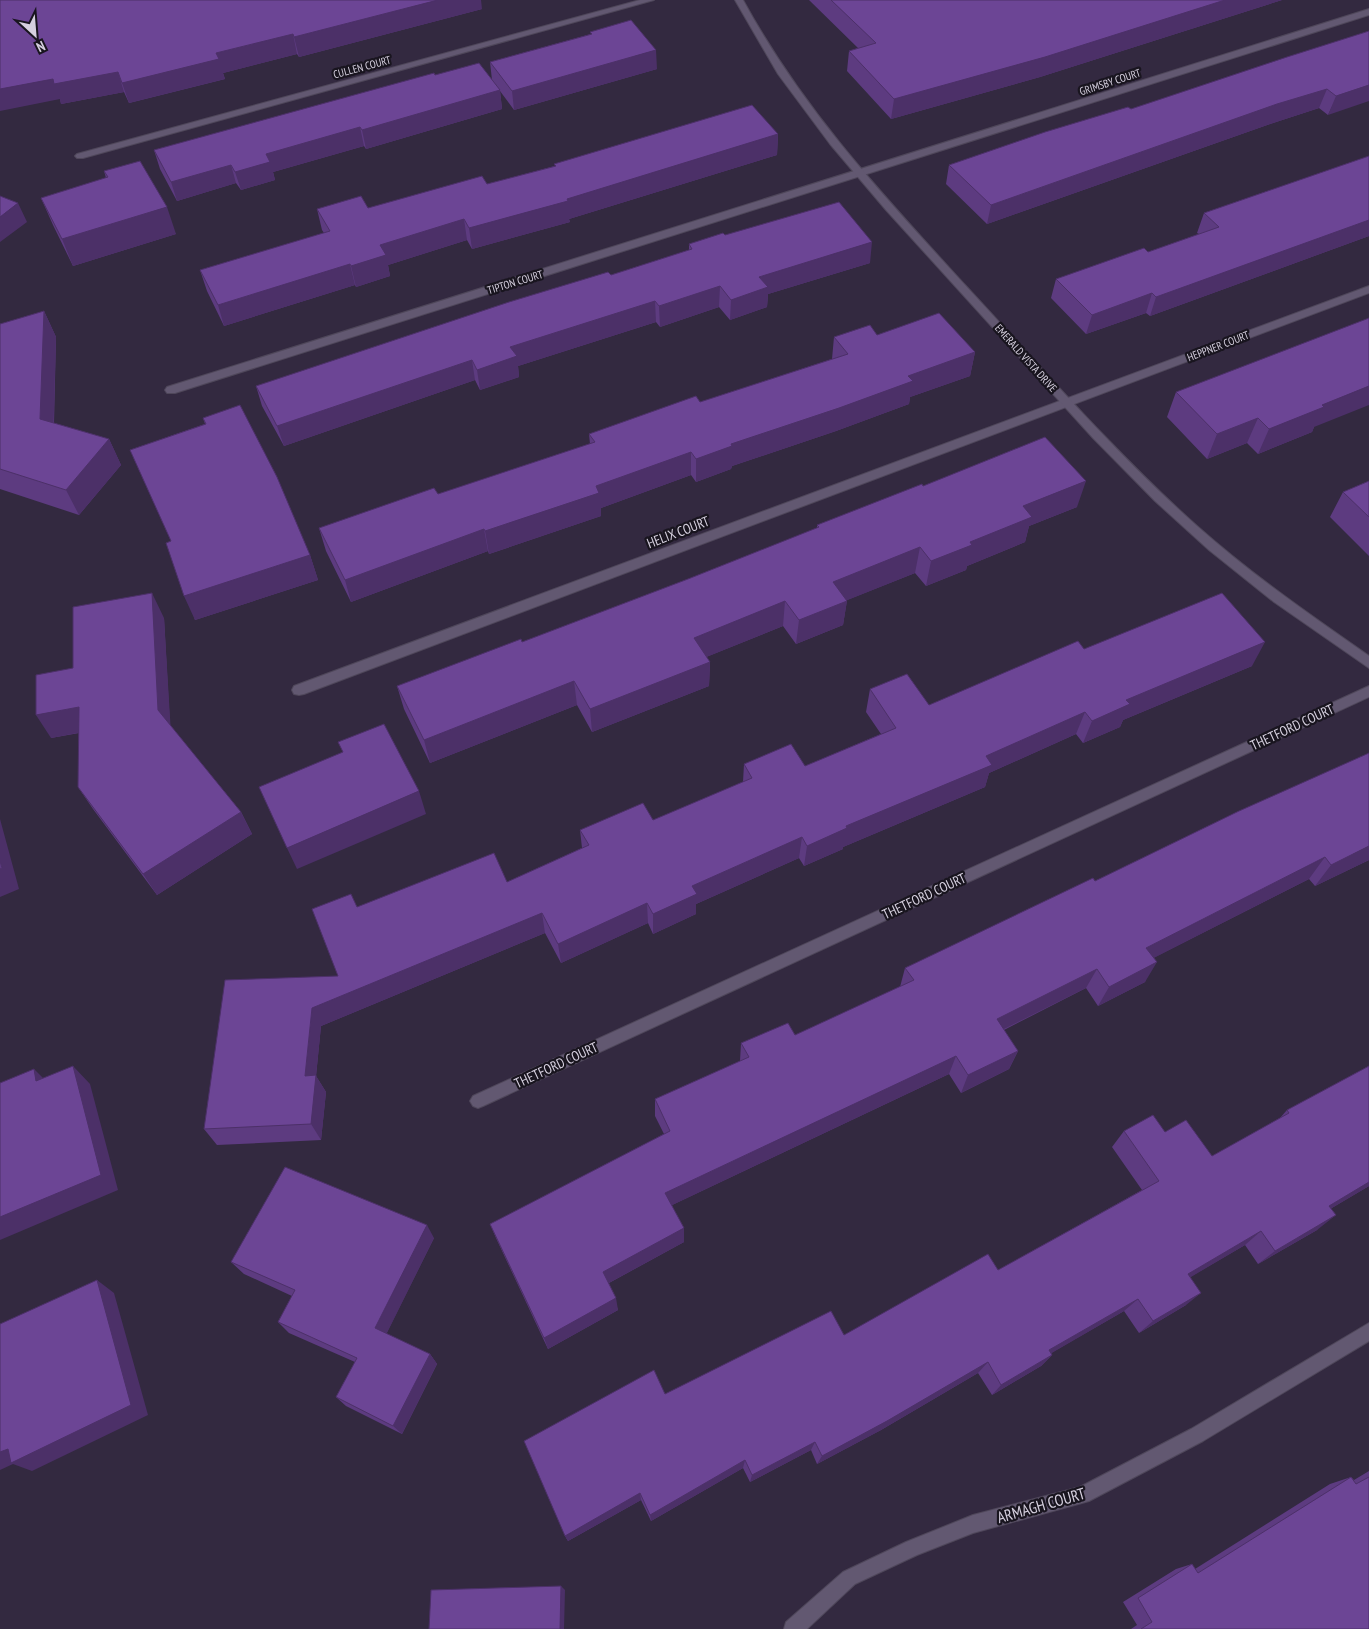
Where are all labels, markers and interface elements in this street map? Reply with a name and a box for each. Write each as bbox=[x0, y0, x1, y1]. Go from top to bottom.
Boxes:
north arrow bbox=[10, 10, 60, 60]
text: N bbox=[33, 37, 48, 56]
street label: CULLEN COURT bbox=[332, 53, 392, 81]
street label: GRIMSBY COURT bbox=[1078, 66, 1142, 98]
street label: TIPTON COURT bbox=[486, 267, 545, 297]
street label: EMERALD VISTA DRIVE bbox=[992, 321, 1060, 395]
street label: HEPPNER COURT bbox=[1185, 328, 1251, 364]
street label: HELIX COURT bbox=[644, 512, 713, 552]
street label: THETFORD COURT bbox=[1247, 700, 1337, 754]
street label: THETFORD COURT bbox=[879, 869, 969, 923]
street label: THETFORD COURT bbox=[511, 1038, 601, 1092]
street label: ARMAGH COURT bbox=[995, 1483, 1087, 1527]

